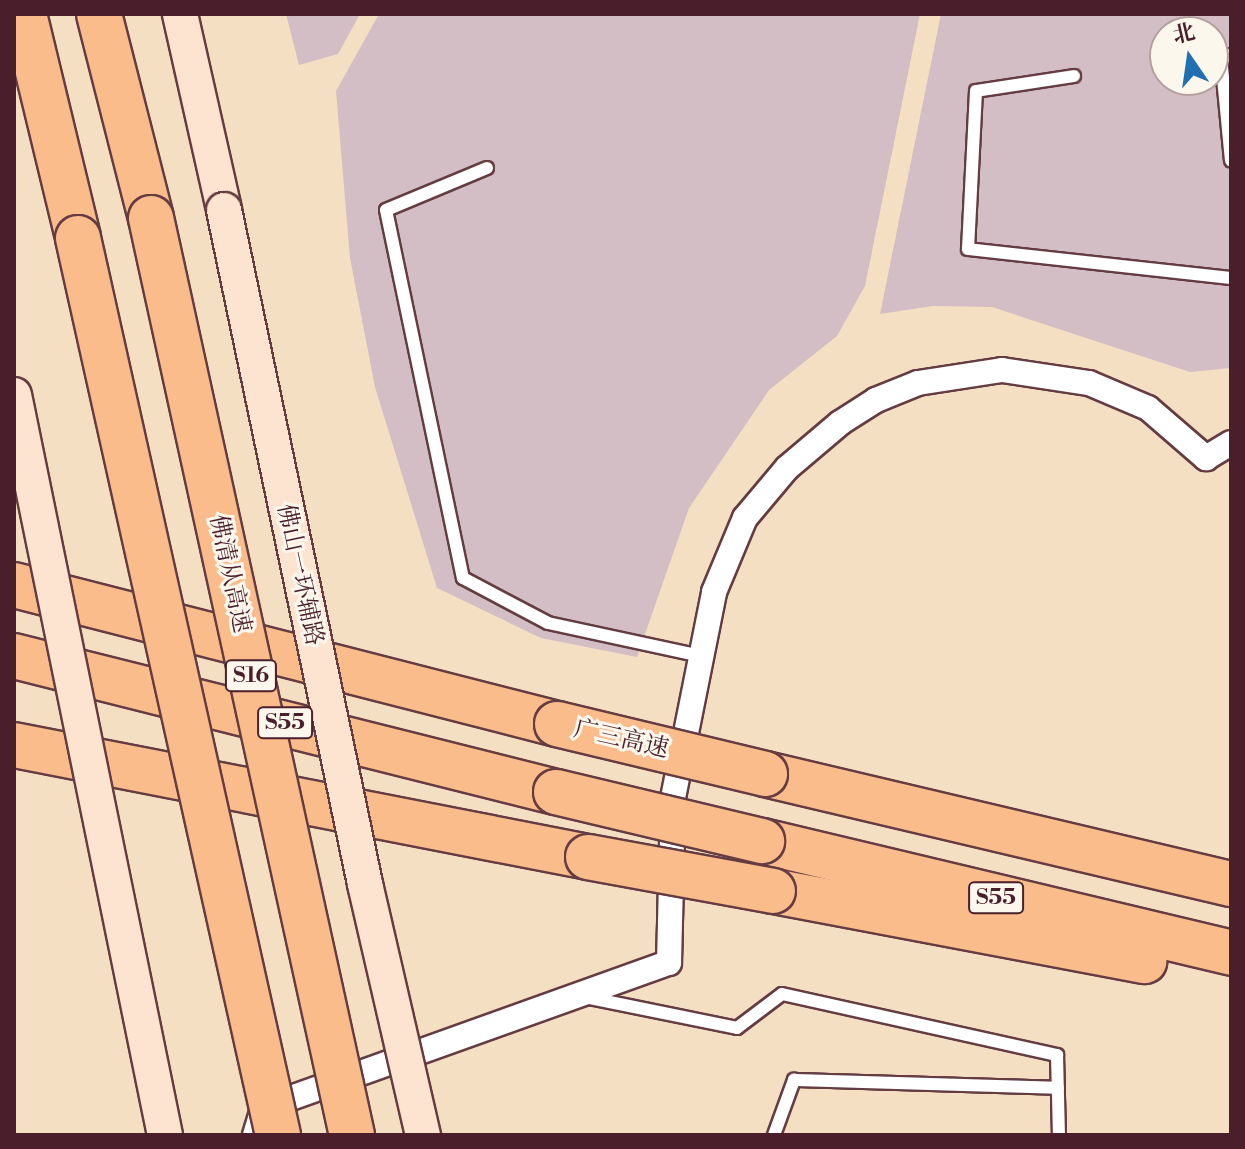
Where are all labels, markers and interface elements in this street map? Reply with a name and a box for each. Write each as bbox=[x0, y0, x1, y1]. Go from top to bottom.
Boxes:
north arrow bbox=[1149, 16, 1229, 96]
text: 北 bbox=[1170, 18, 1198, 50]
street label: 佛山一环辅路 bbox=[270, 502, 328, 648]
street label: 佛清从高速 bbox=[202, 512, 256, 636]
road number: S16 bbox=[223, 658, 279, 694]
road number: S55 bbox=[257, 705, 313, 741]
street label: 广三高速 bbox=[571, 715, 671, 765]
road number: S55 bbox=[968, 880, 1024, 916]

